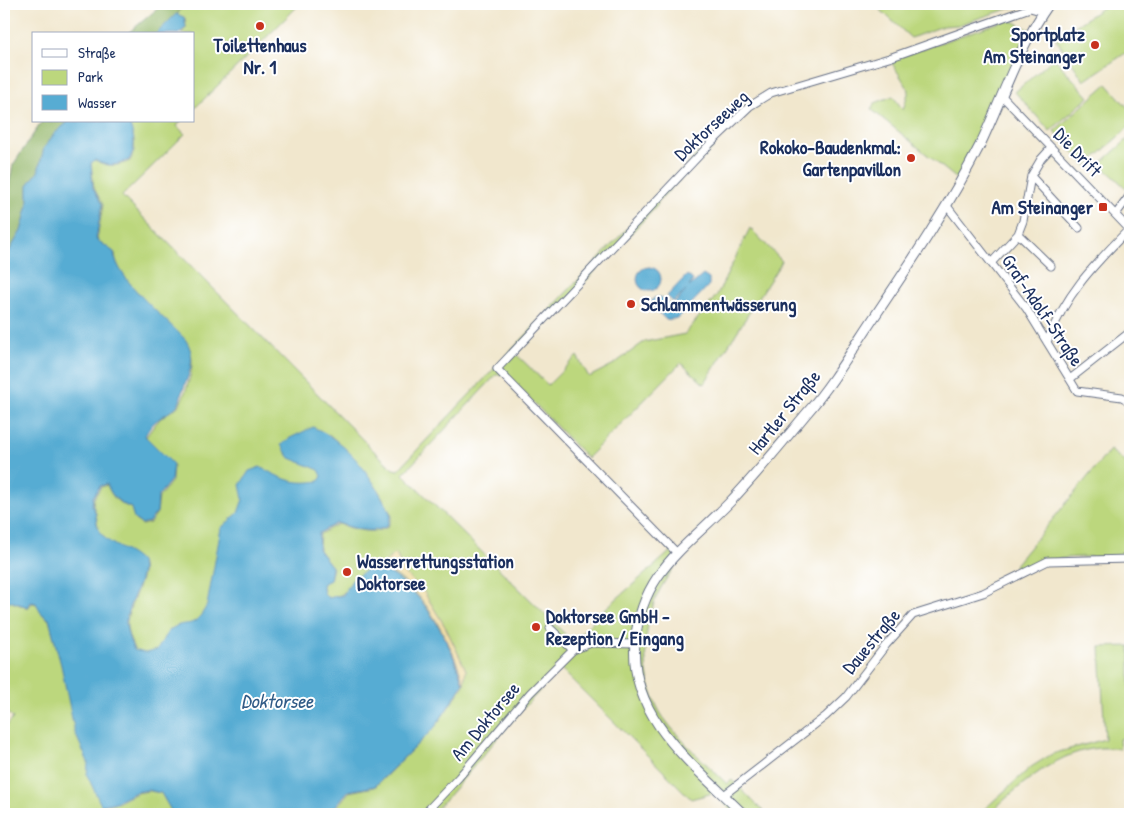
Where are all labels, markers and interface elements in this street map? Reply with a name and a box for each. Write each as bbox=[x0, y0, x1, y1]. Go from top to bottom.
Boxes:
marker: Toilettenhaus Nr. 1 bbox=[254, 20, 266, 32]
place label: Sportplatz Am Steinanger bbox=[983, 21, 1086, 70]
legend bbox=[32, 32, 195, 122]
place label: Toilettenhaus Nr. 1 bbox=[213, 32, 307, 80]
marker: Sportplatz Am Steinanger bbox=[1089, 39, 1101, 51]
text: Straße bbox=[78, 42, 116, 63]
text: Park bbox=[78, 66, 103, 87]
street label: Doktorseeweg bbox=[668, 84, 754, 166]
text: Wasser bbox=[78, 92, 117, 113]
street label: Die Drift bbox=[1048, 122, 1108, 183]
place label: Rokoko-Baudenkmal: Gartenpavillon bbox=[760, 134, 901, 183]
marker: Rokoko-Baudenkmal: Gartenpavillon bbox=[905, 152, 917, 164]
place label: Am Steinanger bbox=[991, 194, 1094, 221]
marker: Am Steinanger bbox=[1097, 201, 1109, 213]
street label: Graf-Adolf-Straße bbox=[996, 249, 1090, 371]
place label: Schlammentwässerung bbox=[641, 291, 797, 318]
marker: Schlammentwässerung bbox=[625, 298, 637, 310]
street label: Hartler Straße bbox=[742, 364, 827, 460]
place label: Wasserrettungsstation Doktorsee bbox=[357, 548, 514, 596]
marker: Wasserrettungsstation Doktorsee bbox=[341, 566, 353, 578]
street label: Dauestraße bbox=[836, 602, 906, 679]
place label: Doktorsee GmbH - Rezeption / Eingang bbox=[546, 603, 685, 652]
marker: Doktorsee GmbH - Rezeption / Eingang bbox=[530, 621, 542, 633]
street label: Am Doktorsee bbox=[444, 676, 526, 766]
water label: Doktorsee bbox=[241, 687, 314, 714]

